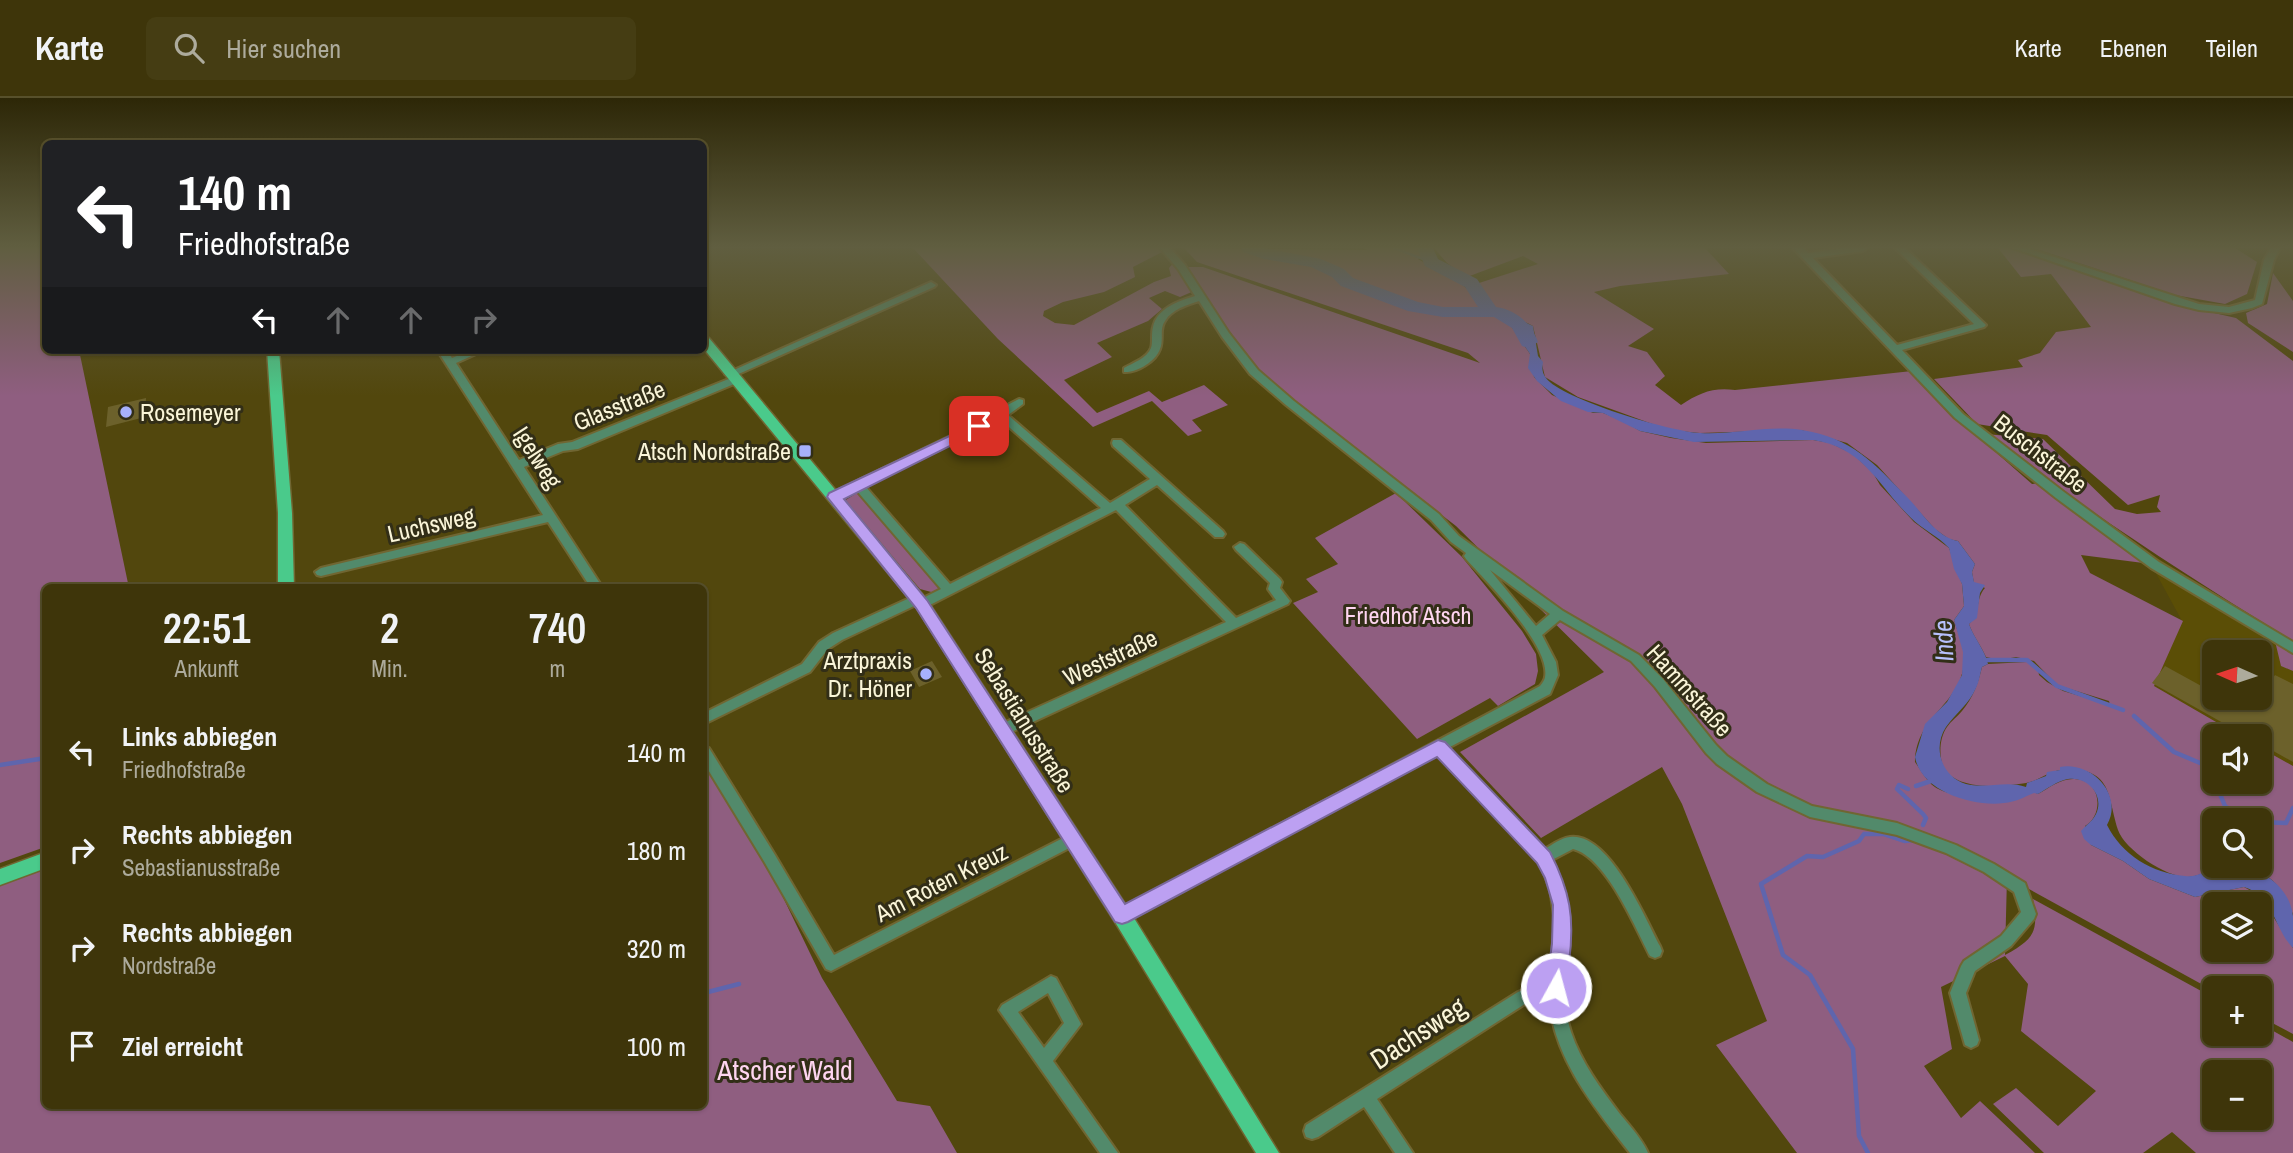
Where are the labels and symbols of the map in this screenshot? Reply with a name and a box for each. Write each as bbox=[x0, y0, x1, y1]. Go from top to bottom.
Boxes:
street label: Glasstraße bbox=[568, 372, 670, 438]
place label: Rosemeyer bbox=[140, 396, 241, 428]
pin bbox=[949, 396, 1009, 456]
marker: Rosemeyer bbox=[118, 404, 134, 420]
street label: Buschstraße bbox=[1988, 406, 2094, 500]
street label: Igelweg bbox=[506, 420, 570, 494]
place label: Atsch Nordstraße bbox=[637, 435, 791, 467]
marker: Atsch Nordstraße bbox=[797, 443, 813, 459]
street label: Luchsweg bbox=[384, 498, 478, 550]
park label: Friedhof Atsch bbox=[1345, 599, 1471, 631]
water label: Inde bbox=[1924, 619, 1962, 663]
street label: Weststraße bbox=[1058, 621, 1162, 693]
street label: Hammstraße bbox=[1640, 637, 1740, 743]
north arrow bbox=[2202, 640, 2272, 710]
street label: Sebastianusstraße bbox=[968, 641, 1082, 799]
place label: Arztpraxis Dr. Höner bbox=[822, 644, 912, 704]
marker: Arztpraxis Dr. Höner bbox=[918, 666, 934, 682]
street label: Am Roten Kreuz bbox=[869, 835, 1013, 929]
position arrow bbox=[1519, 951, 1593, 1025]
street label: Dachsweg bbox=[1363, 988, 1473, 1078]
park label: Atscher Wald bbox=[716, 1051, 853, 1089]

